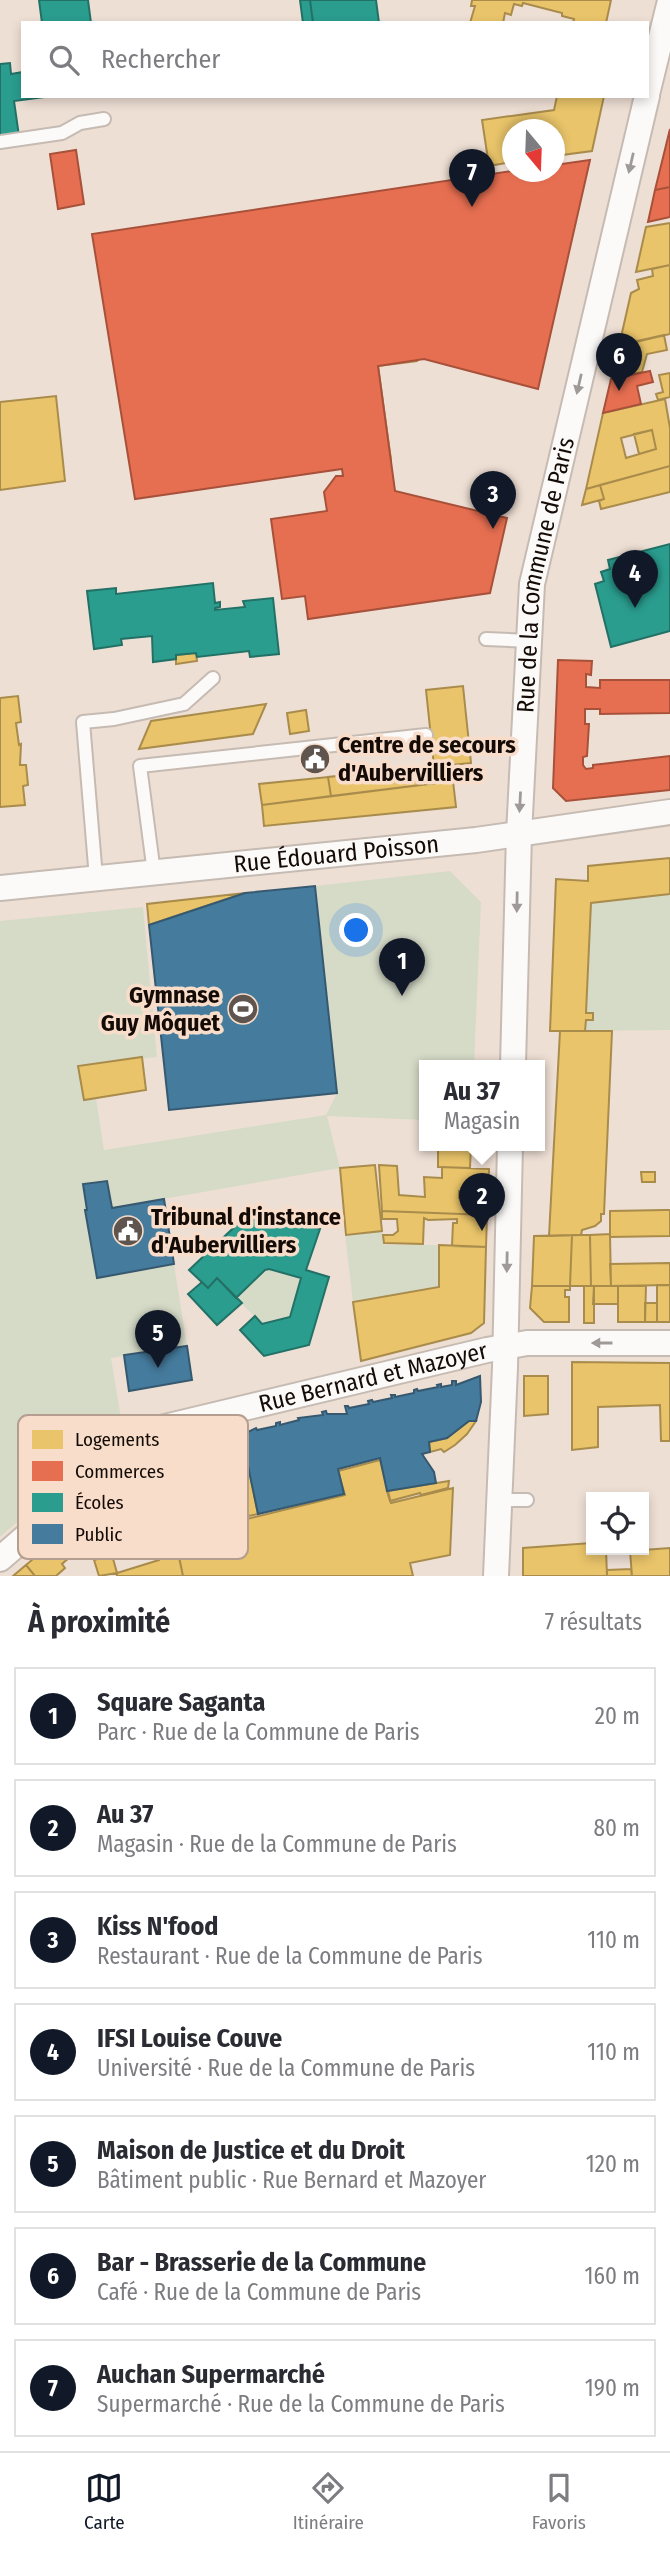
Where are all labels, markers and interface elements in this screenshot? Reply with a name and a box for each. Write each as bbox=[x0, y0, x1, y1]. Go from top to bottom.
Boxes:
search box bbox=[21, 21, 649, 98]
icon: search bbox=[45, 41, 83, 79]
text: Rechercher bbox=[101, 44, 220, 75]
north arrow bbox=[502, 119, 565, 182]
pin: 7 bbox=[449, 149, 495, 207]
one-way arrow bbox=[625, 152, 636, 174]
pin: 6 bbox=[596, 333, 642, 391]
one-way arrow bbox=[573, 373, 584, 395]
street label: Rue de la Commune de Paris bbox=[511, 435, 580, 714]
pin: 3 bbox=[470, 471, 516, 529]
pin: 4 bbox=[612, 550, 658, 608]
place label: Centre de secours d'Aubervilliers bbox=[338, 731, 516, 787]
public building icon: Centre de secours d'Aubervilliers bbox=[298, 742, 332, 776]
one-way arrow bbox=[515, 791, 526, 813]
street label: Rue Édouard Poisson bbox=[232, 830, 440, 878]
one-way arrow bbox=[511, 892, 522, 914]
your location bbox=[339, 913, 373, 947]
pin: 1 bbox=[379, 938, 425, 996]
place label: Gymnase Guy Môquet bbox=[101, 981, 221, 1037]
sports icon: Gymnase Guy Môquet bbox=[226, 992, 260, 1026]
popup bbox=[419, 1060, 545, 1151]
text: Au 37 bbox=[444, 1076, 500, 1107]
text: Magasin bbox=[444, 1107, 520, 1135]
pin: 2 bbox=[459, 1173, 505, 1231]
place label: Tribunal d'instance d'Aubervilliers bbox=[151, 1203, 341, 1259]
public building icon: Tribunal d'instance d'Aubervilliers bbox=[111, 1214, 145, 1248]
one-way arrow bbox=[502, 1252, 513, 1274]
pin: 5 bbox=[135, 1310, 181, 1368]
street label: Rue Bernard et Mazoyer bbox=[256, 1336, 491, 1418]
one-way arrow bbox=[591, 1337, 613, 1349]
legend bbox=[18, 1415, 248, 1559]
text: Logements bbox=[75, 1428, 159, 1451]
text: Commerces bbox=[75, 1460, 164, 1483]
text: Écoles bbox=[75, 1491, 124, 1514]
map controls bbox=[586, 1492, 649, 1555]
button: locate bbox=[586, 1492, 649, 1555]
text: Public bbox=[75, 1523, 122, 1546]
text: À proximité bbox=[28, 1604, 170, 1640]
text: 7 résultats bbox=[545, 1608, 642, 1636]
text: Square Saganta bbox=[97, 1687, 265, 1718]
text: 1 bbox=[48, 1702, 58, 1730]
text: 20 m bbox=[595, 1702, 640, 1730]
text: Parc · Rue de la Commune de Paris bbox=[97, 1718, 420, 1746]
text: Au 37 bbox=[97, 1799, 153, 1830]
text: 2 bbox=[48, 1814, 58, 1842]
text: 80 m bbox=[593, 1814, 640, 1842]
text: Magasin · Rue de la Commune de Paris bbox=[97, 1830, 457, 1858]
text: Kiss N'food bbox=[97, 1911, 218, 1942]
text: 3 bbox=[48, 1926, 58, 1954]
text: 110 m bbox=[587, 1926, 640, 1954]
text: Restaurant · Rue de la Commune de Paris bbox=[97, 1942, 482, 1970]
text: IFSI Louise Couve bbox=[97, 2023, 282, 2054]
text: 4 bbox=[47, 2038, 59, 2066]
text: 110 m bbox=[587, 2038, 640, 2066]
text: Université · Rue de la Commune de Paris bbox=[97, 2054, 475, 2082]
text: Maison de Justice et du Droit bbox=[97, 2135, 405, 2166]
text: 5 bbox=[47, 2150, 59, 2178]
text: 120 m bbox=[586, 2150, 640, 2178]
text: Bâtiment public · Rue Bernard et Mazoyer bbox=[97, 2166, 486, 2194]
text: Bar - Brasserie de la Commune bbox=[97, 2247, 426, 2278]
text: 6 bbox=[47, 2262, 59, 2290]
text: 160 m bbox=[585, 2262, 640, 2290]
text: Café · Rue de la Commune de Paris bbox=[97, 2278, 421, 2306]
text: Auchan Supermarché bbox=[97, 2359, 325, 2390]
text: 7 bbox=[48, 2374, 58, 2402]
text: 190 m bbox=[585, 2374, 640, 2402]
text: Supermarché · Rue de la Commune de Paris bbox=[97, 2390, 505, 2418]
tab: Carte bbox=[84, 2469, 125, 2534]
tab: Itinéraire bbox=[293, 2469, 364, 2534]
tab: Favoris bbox=[532, 2469, 586, 2534]

